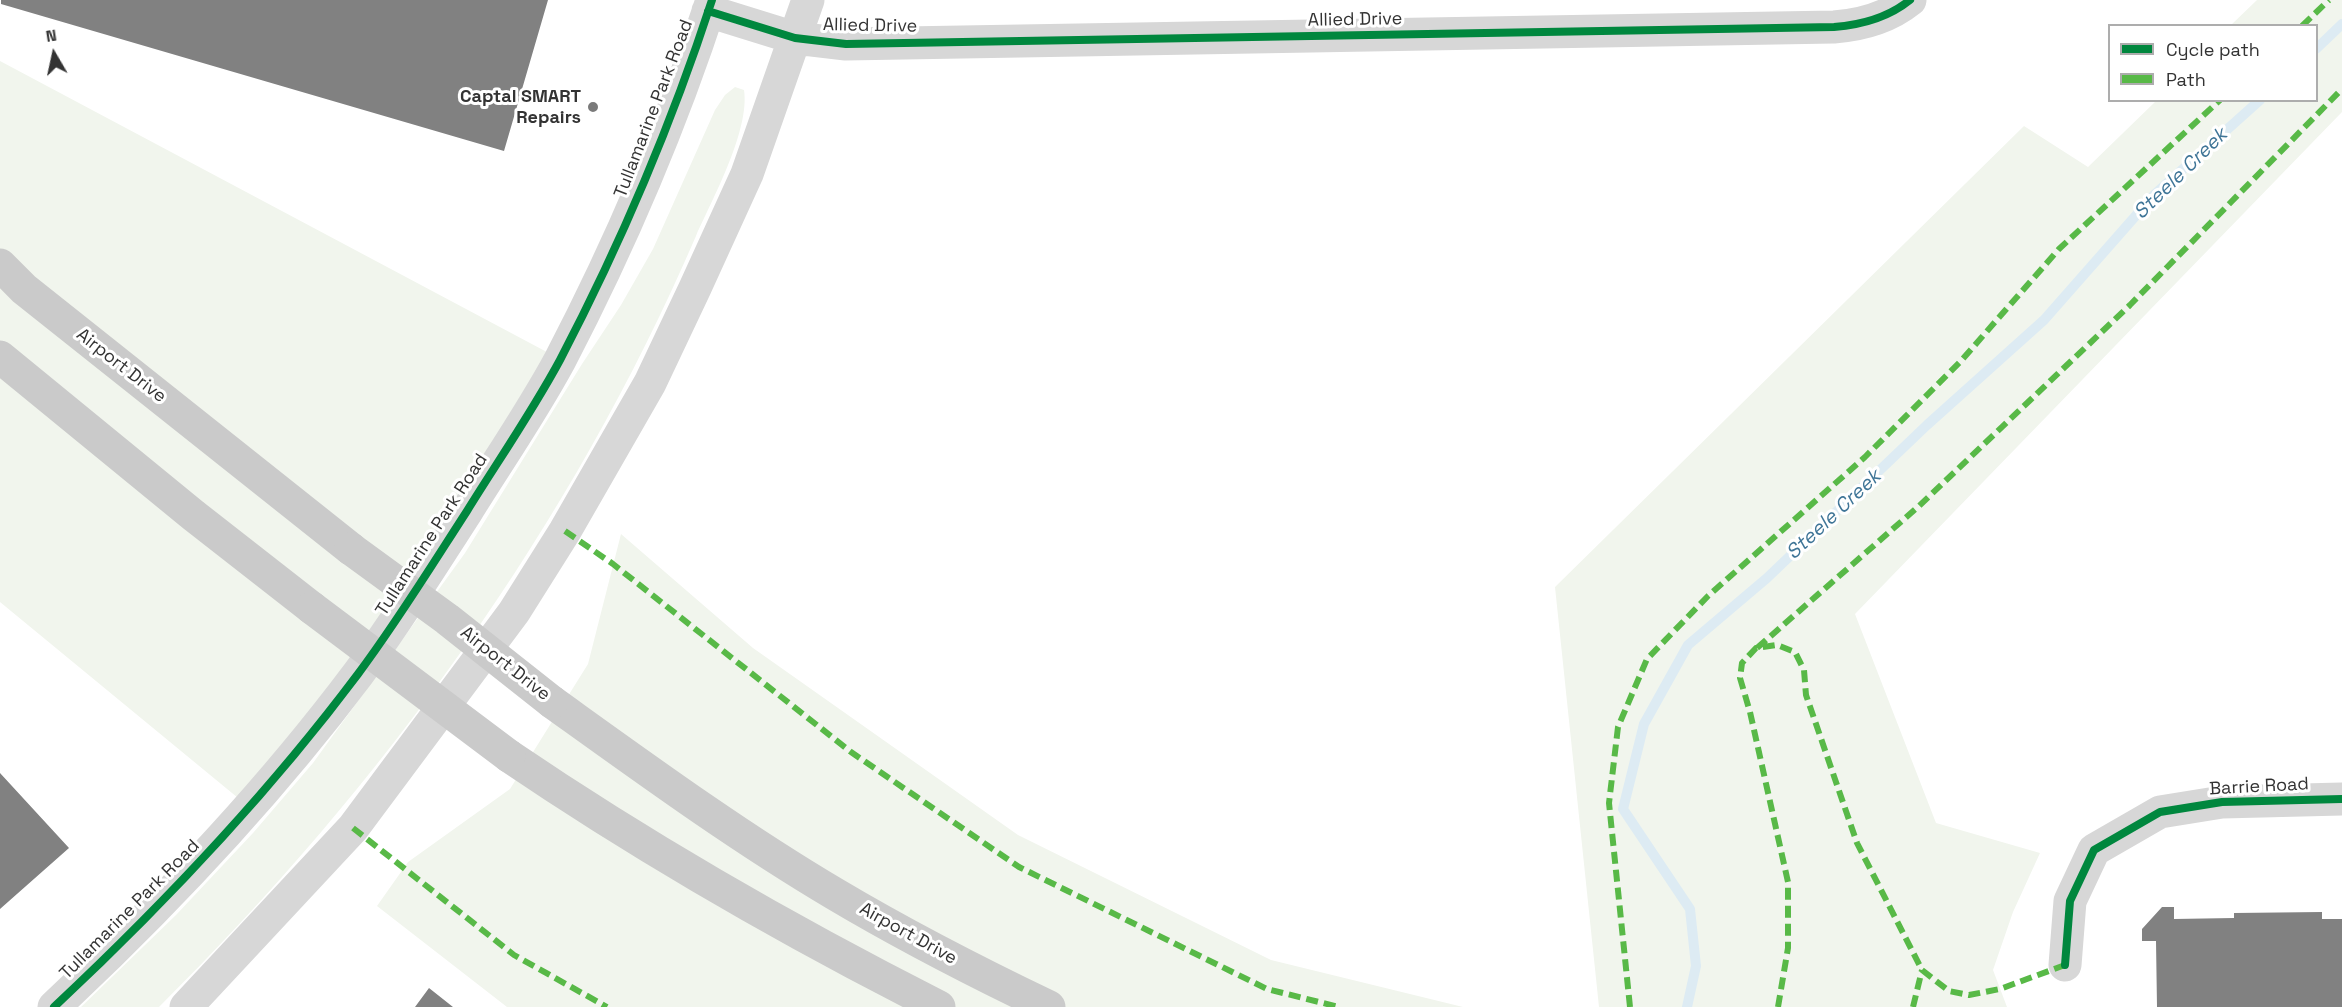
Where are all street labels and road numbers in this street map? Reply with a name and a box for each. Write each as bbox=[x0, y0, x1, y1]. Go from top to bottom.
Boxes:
street label: Allied Drive bbox=[1308, 8, 1402, 32]
street label: Allied Drive bbox=[823, 14, 917, 38]
street label: Tullamarine Park Road bbox=[610, 17, 698, 201]
street label: Airport Drive bbox=[72, 324, 170, 408]
street label: Tullamarine Park Road bbox=[371, 450, 493, 620]
street label: Airport Drive bbox=[456, 622, 554, 706]
street label: Barrie Road bbox=[2209, 774, 2309, 800]
street label: Tullamarine Park Road bbox=[56, 836, 204, 984]
street label: Airport Drive bbox=[856, 898, 960, 970]

